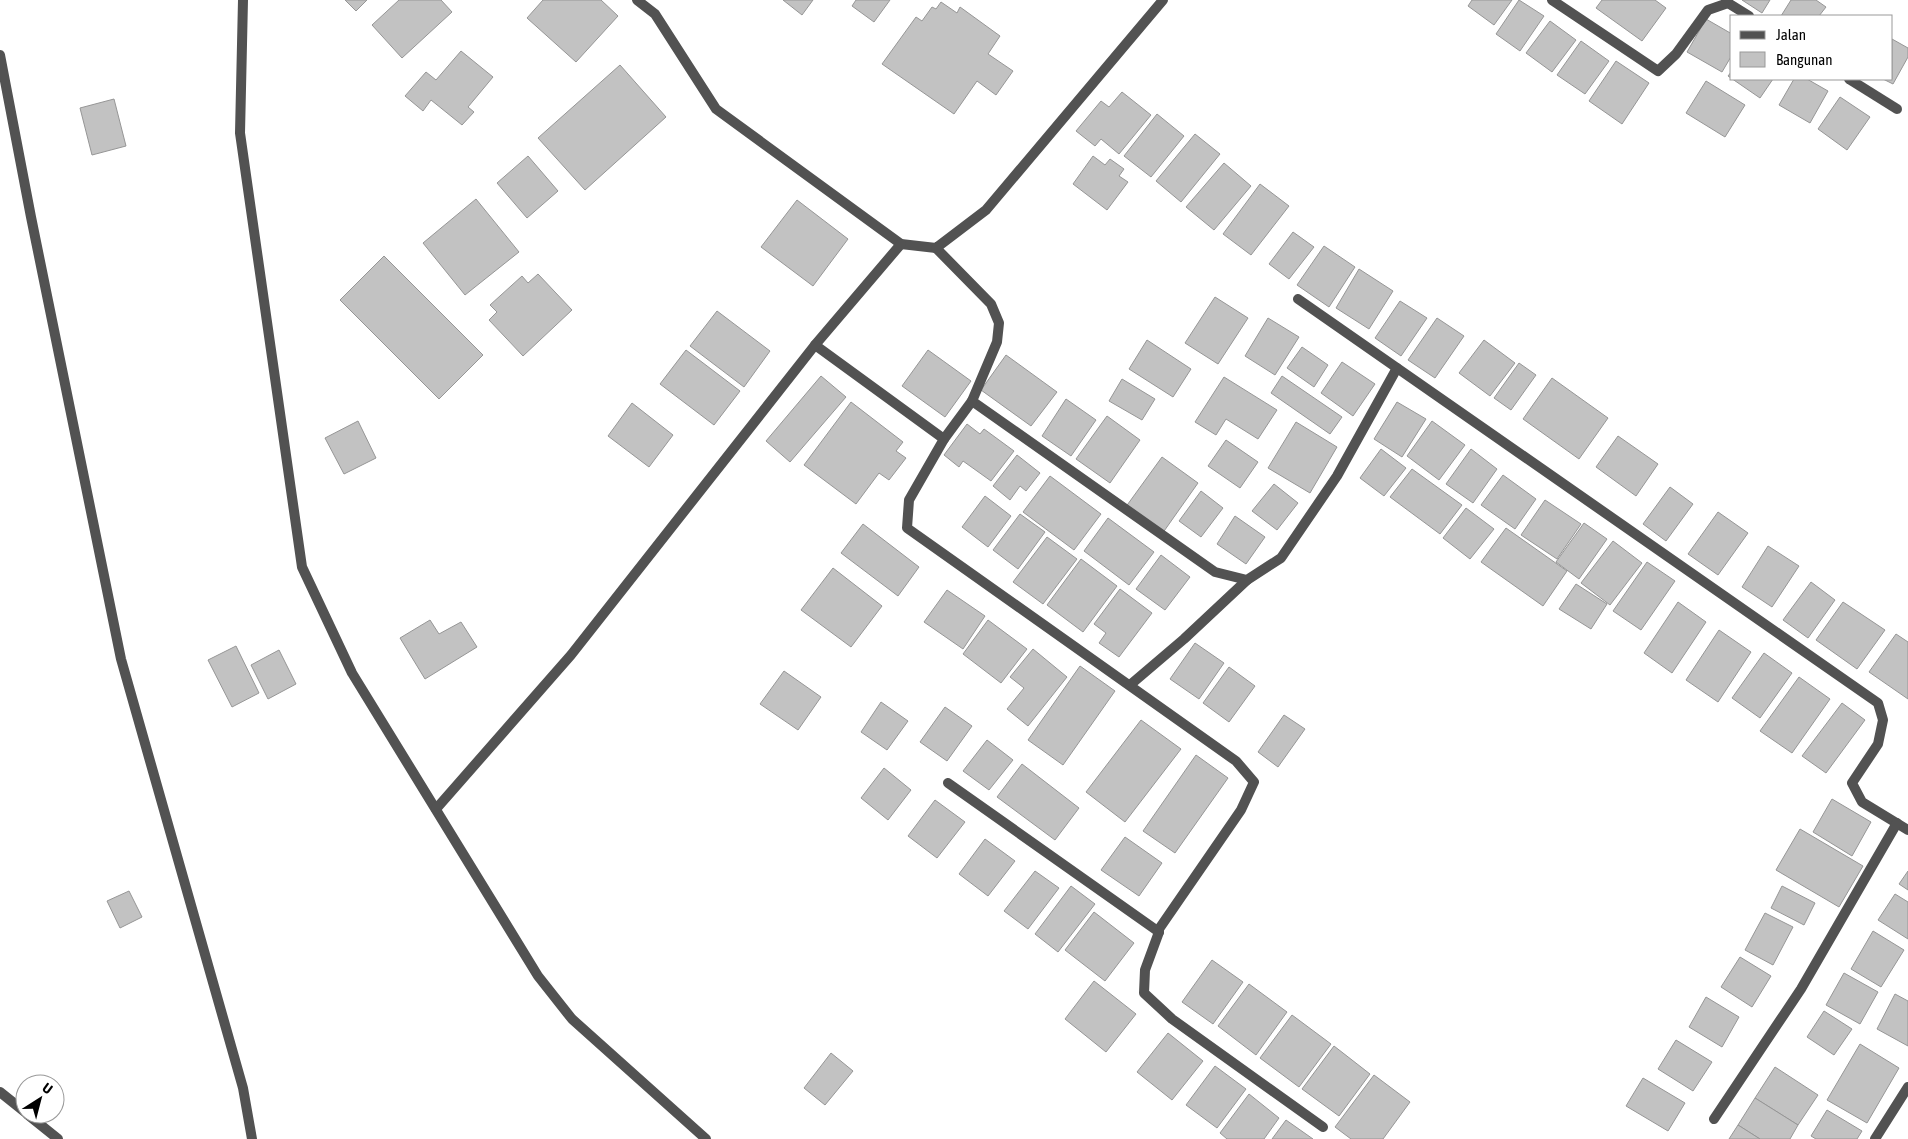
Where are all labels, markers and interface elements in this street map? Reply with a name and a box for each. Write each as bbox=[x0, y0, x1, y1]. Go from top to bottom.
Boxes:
legend bbox=[1730, 15, 1893, 80]
text: Jalan bbox=[1776, 26, 1806, 43]
text: Bangunan bbox=[1776, 51, 1833, 68]
north arrow bbox=[15, 1074, 65, 1124]
text: U bbox=[40, 1080, 56, 1097]

